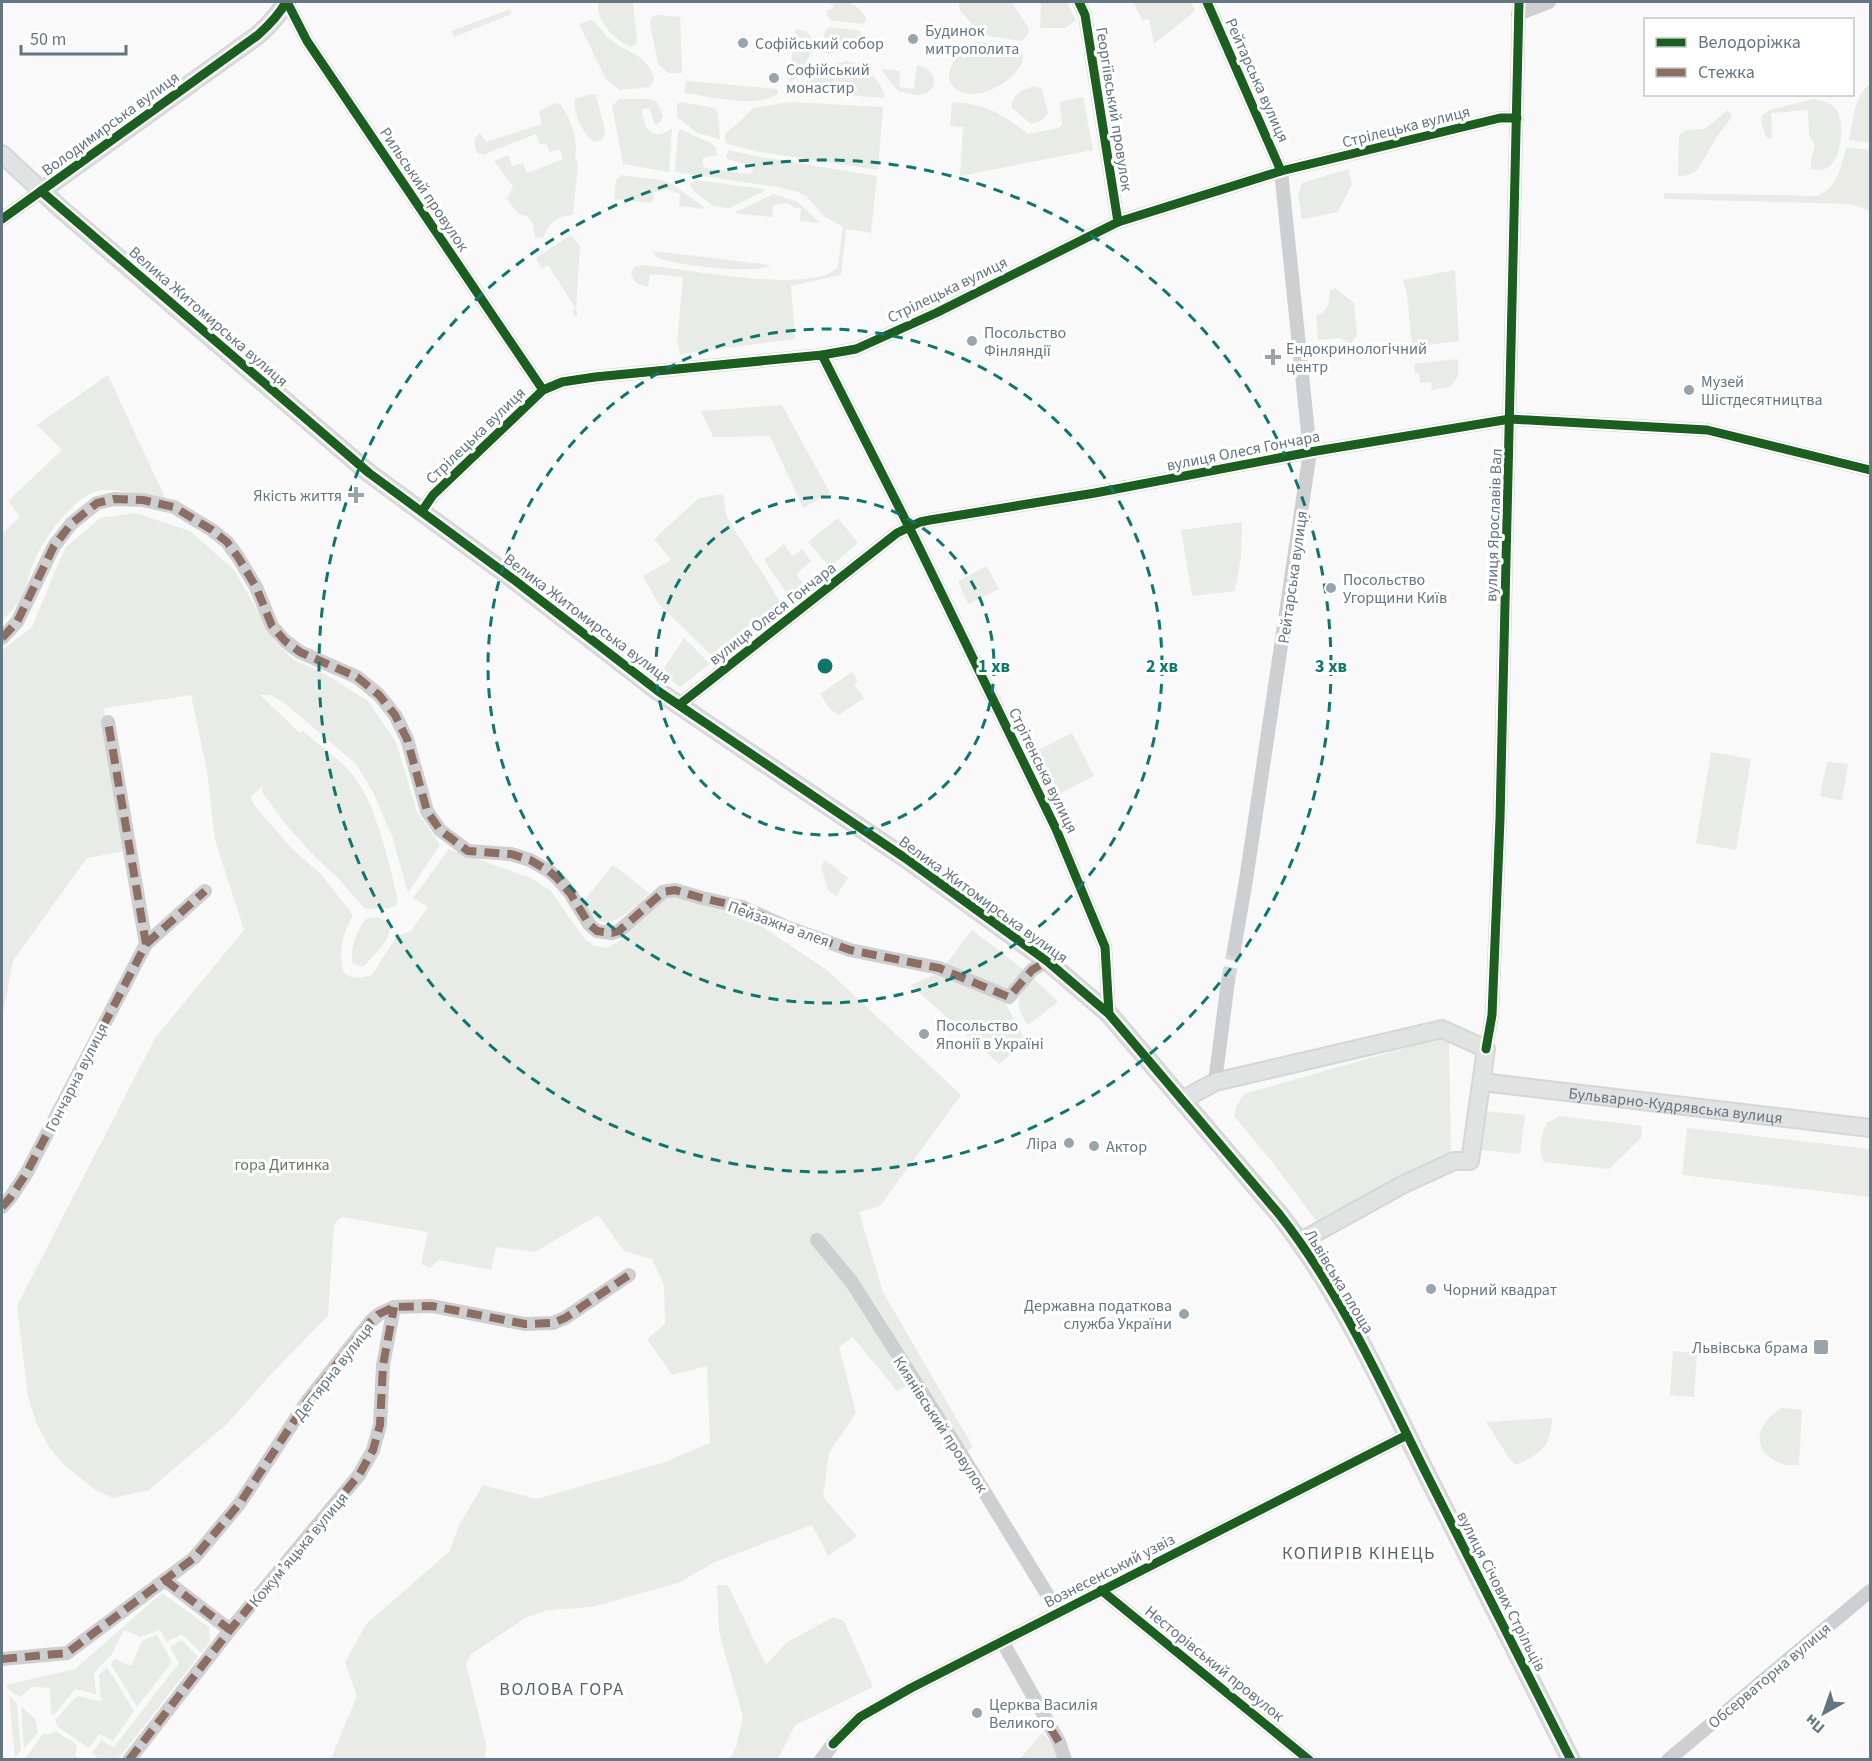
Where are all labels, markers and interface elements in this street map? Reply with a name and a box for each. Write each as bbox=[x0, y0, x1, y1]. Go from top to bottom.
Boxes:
street label: Рейтарська вулиця bbox=[1220, 15, 1294, 146]
scale bar bbox=[21, 18, 126, 56]
legend bbox=[1644, 18, 1854, 96]
place label: Будинок митрополита bbox=[925, 20, 1019, 60]
street label: Георгіївський провулок bbox=[1090, 26, 1138, 193]
text: 50 m bbox=[30, 27, 66, 52]
text: Велодоріжка bbox=[1698, 30, 1801, 55]
marker: Будинок митрополита bbox=[906, 32, 920, 46]
place label: Софійський собор bbox=[755, 33, 884, 55]
marker: Софійський собор bbox=[736, 36, 750, 50]
place label: Софійський монастир bbox=[786, 59, 870, 99]
text: Стежка bbox=[1698, 60, 1755, 85]
street label: Володимирська вулиця bbox=[37, 66, 184, 181]
marker: Софійський монастир bbox=[767, 71, 781, 85]
street label: Стрілецька вулиця bbox=[1340, 100, 1473, 154]
street label: Рильський провулок bbox=[374, 123, 474, 256]
street label: Велика Житомирська вулиця bbox=[124, 241, 293, 392]
street label: Стрілецька вулиця bbox=[884, 251, 1011, 329]
place label: Посольство Фінляндії bbox=[984, 322, 1066, 362]
marker: Посольство Фінляндії bbox=[965, 334, 979, 348]
place label: Ендокринологічний центр bbox=[1286, 338, 1427, 378]
marker: Ендокринологічний центр bbox=[1264, 348, 1282, 366]
place label: Музей Шістдесятництва bbox=[1701, 371, 1823, 411]
street label: Стрілецька вулиця bbox=[421, 382, 531, 489]
marker: Музей Шістдесятництва bbox=[1682, 383, 1696, 397]
street label: вулиця Олеся Гончара bbox=[1165, 425, 1322, 477]
street label: вулиця Ярославів Вал bbox=[1480, 448, 1508, 602]
place label: Якість життя bbox=[253, 485, 342, 507]
marker: Якість життя bbox=[347, 486, 365, 504]
street label: Рейтарська вулиця bbox=[1273, 509, 1313, 645]
street label: Велика Житомирська вулиця bbox=[499, 549, 676, 689]
street label: вулиця Олеся Гончара bbox=[704, 557, 841, 670]
place label: Посольство Угорщини Київ bbox=[1343, 569, 1447, 609]
marker: Посольство Угорщини Київ bbox=[1324, 581, 1338, 595]
text: 1 хв bbox=[978, 654, 1010, 679]
text: 2 хв bbox=[1146, 654, 1178, 679]
text: 3 хв bbox=[1315, 654, 1347, 679]
centre of rings bbox=[815, 656, 835, 676]
street label: Стрітенська вулиця bbox=[1003, 704, 1083, 837]
street label: Велика Житомирська вулиця bbox=[894, 831, 1073, 969]
street label: Пейзажна алея bbox=[725, 895, 833, 953]
place label: Посольство Японії в Україні bbox=[936, 1015, 1044, 1055]
street label: Гончарна вулиця bbox=[40, 1019, 114, 1136]
marker: Посольство Японії в Україні bbox=[917, 1027, 931, 1041]
street label: Бульварно-Кудрявська вулиця bbox=[1567, 1082, 1784, 1130]
place label: Ліра bbox=[1026, 1133, 1057, 1155]
marker: Ліра bbox=[1062, 1136, 1076, 1150]
place label: Актор bbox=[1106, 1136, 1147, 1158]
marker: Актор bbox=[1087, 1139, 1101, 1153]
park label: гора Дитинка bbox=[234, 1154, 330, 1176]
street label: Львівська площа bbox=[1299, 1225, 1379, 1338]
place label: Чорний квадрат bbox=[1443, 1279, 1557, 1301]
marker: Чорний квадрат bbox=[1424, 1282, 1438, 1296]
place label: Державна податкова служба України bbox=[1024, 1295, 1172, 1335]
marker: Державна податкова служба України bbox=[1177, 1307, 1191, 1321]
street label: Дегтярна вулиця bbox=[288, 1318, 379, 1425]
place label: Львівська брама bbox=[1692, 1337, 1808, 1359]
marker: Львівська брама bbox=[1812, 1338, 1830, 1356]
street label: Киянівський провулок bbox=[888, 1352, 993, 1497]
street label: Кожумʼяцька вулиця bbox=[244, 1487, 354, 1612]
street label: вулиця Січових Стрільців bbox=[1451, 1508, 1551, 1675]
street label: Вознесенський узвіз bbox=[1040, 1528, 1179, 1613]
district label: КОПИРІВ КІНЕЦЬ bbox=[1282, 1541, 1436, 1566]
street label: Несторівський провулок bbox=[1140, 1601, 1289, 1727]
street label: Обсерваторна вулиця bbox=[1704, 1618, 1836, 1734]
district label: ВОЛОВА ГОРА bbox=[499, 1677, 625, 1702]
north arrow bbox=[1794, 1683, 1854, 1743]
place label: Церква Василія Великого bbox=[989, 1694, 1098, 1734]
marker: Церква Василія Великого bbox=[970, 1706, 984, 1720]
text: Пн bbox=[1800, 1709, 1830, 1739]

